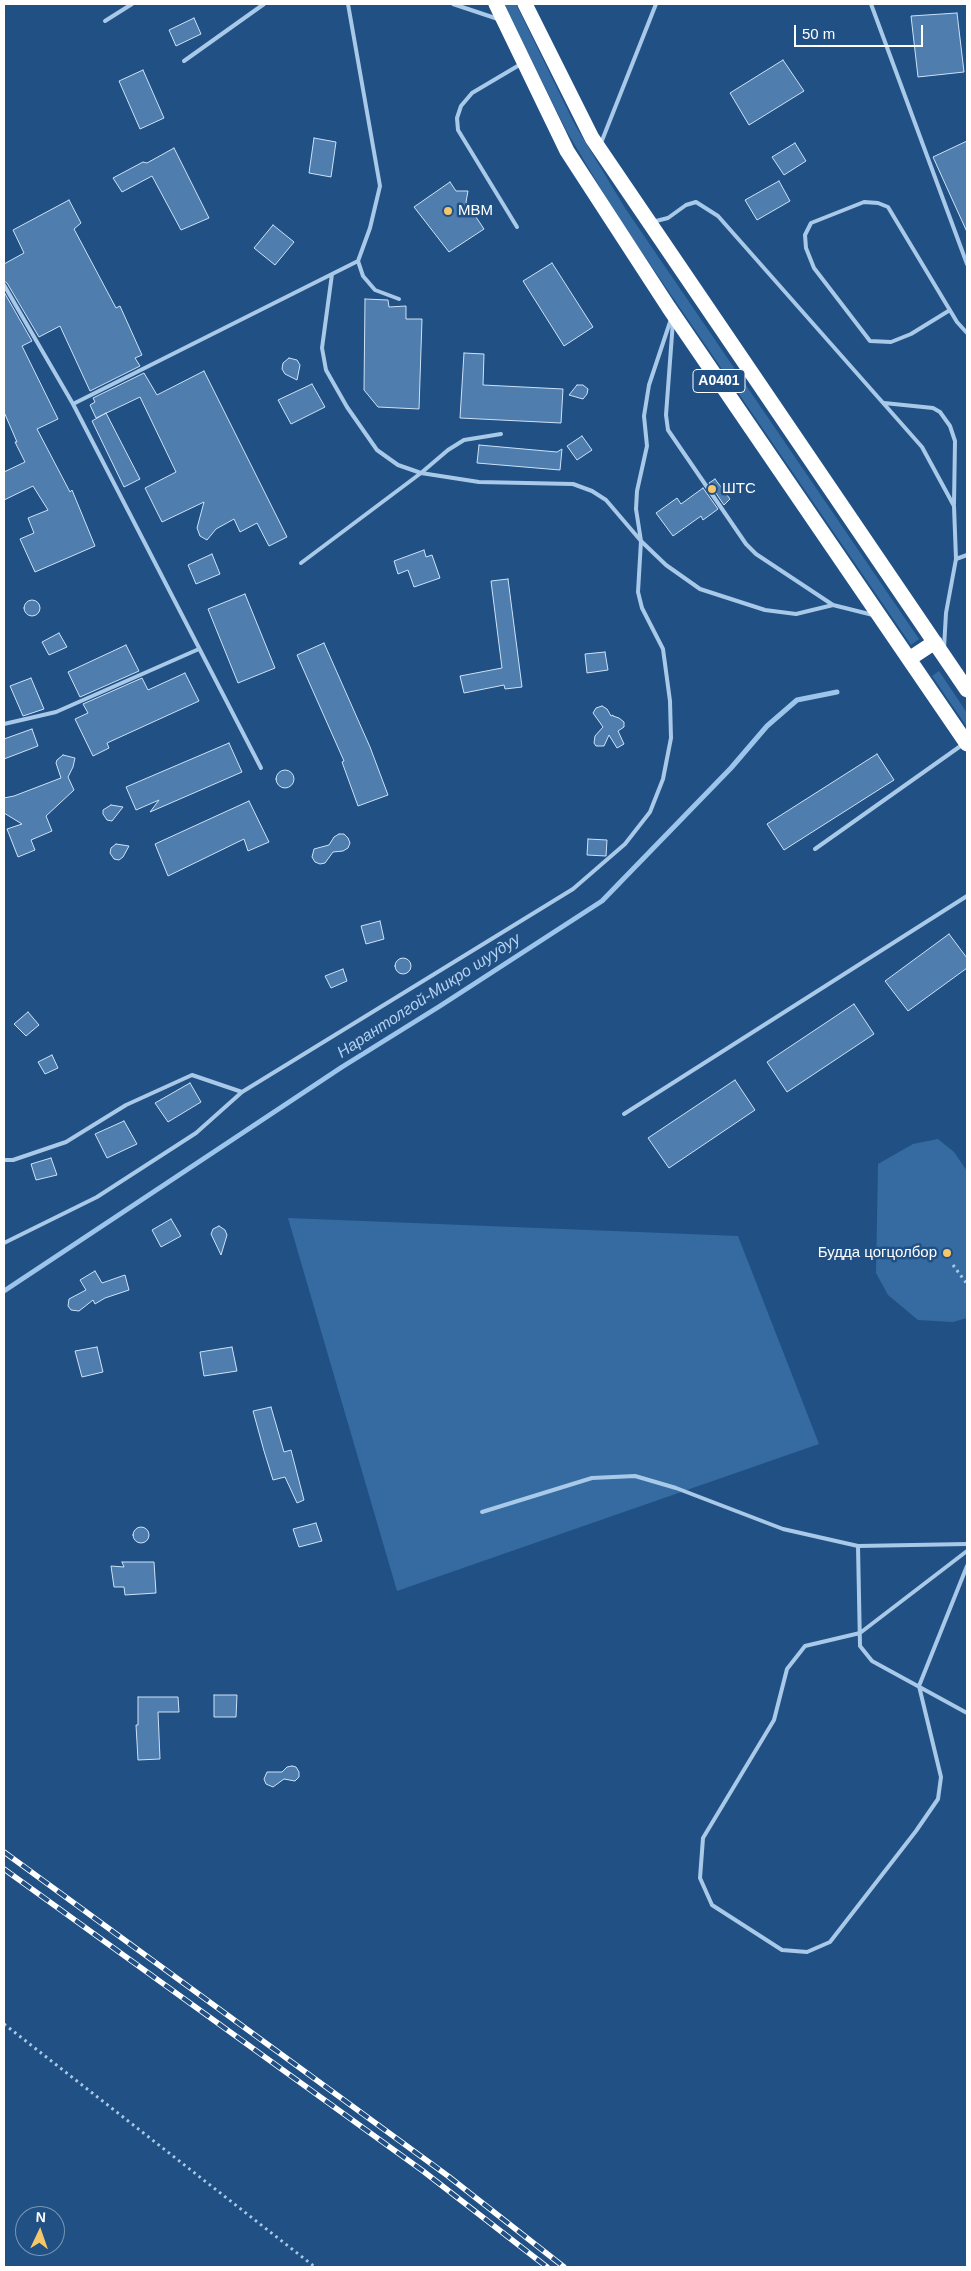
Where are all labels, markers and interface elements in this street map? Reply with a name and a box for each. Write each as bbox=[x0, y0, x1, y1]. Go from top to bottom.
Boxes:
scale bar bbox=[796, 15, 925, 47]
text: 50 m bbox=[802, 25, 835, 42]
place label: MBM bbox=[458, 202, 493, 220]
marker: MBM bbox=[442, 205, 454, 217]
road number: A0401 bbox=[693, 370, 745, 392]
place label: ШТС bbox=[722, 480, 756, 498]
marker: ШТС bbox=[706, 483, 718, 495]
water label: Нарантолгой-Микро шуудуу bbox=[334, 930, 524, 1062]
place label: Будда цогцолбор bbox=[818, 1244, 937, 1262]
marker: Будда цогцолбор bbox=[941, 1247, 953, 1259]
north arrow bbox=[15, 2206, 65, 2256]
text: N bbox=[35, 2209, 46, 2225]

